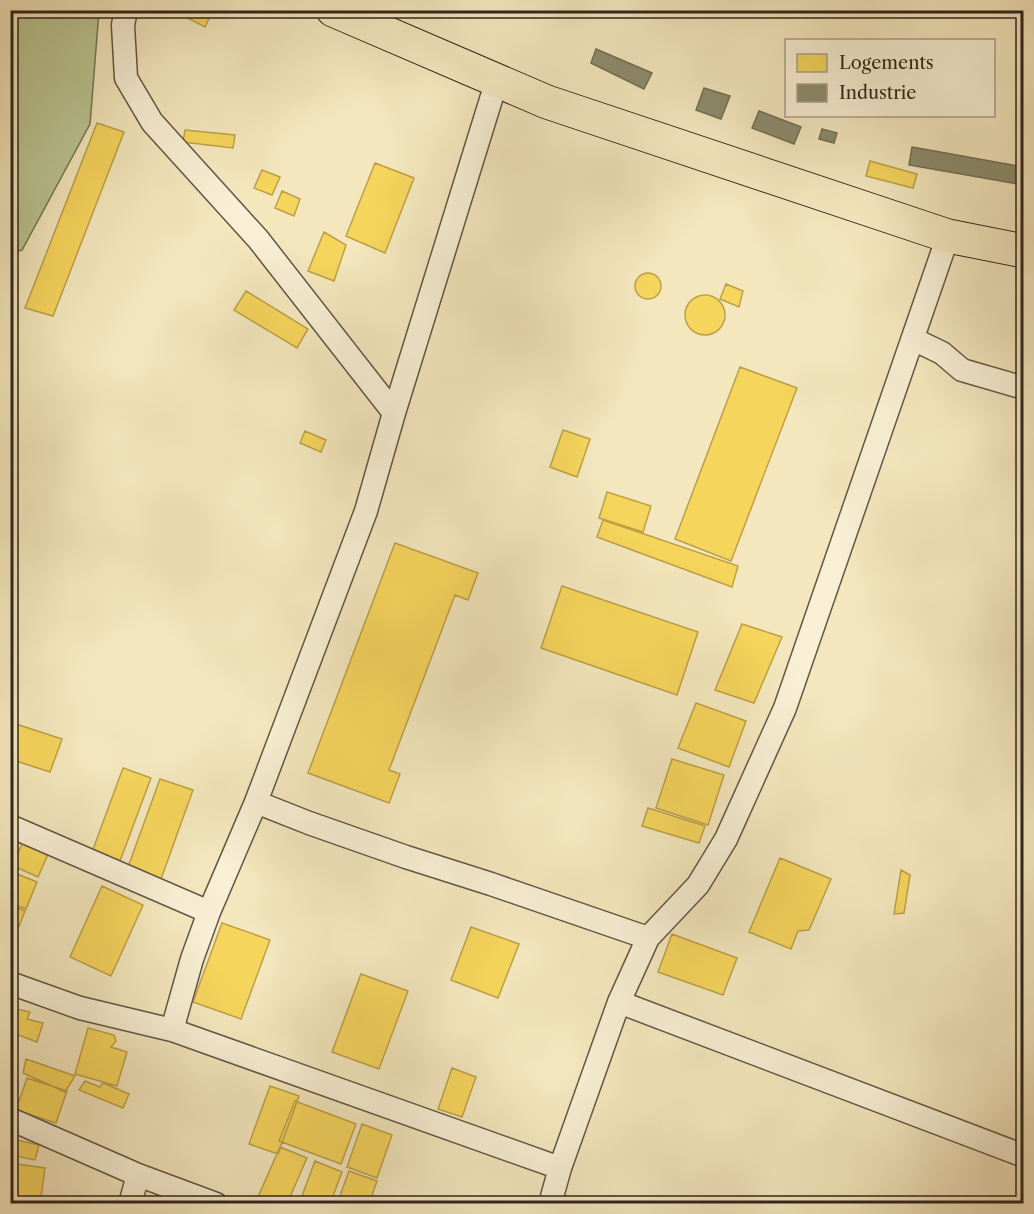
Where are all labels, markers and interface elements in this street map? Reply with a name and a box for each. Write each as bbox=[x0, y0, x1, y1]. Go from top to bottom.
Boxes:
legend bbox=[785, 39, 995, 117]
text: Logements bbox=[839, 52, 934, 74]
text: Industrie bbox=[839, 82, 916, 104]

